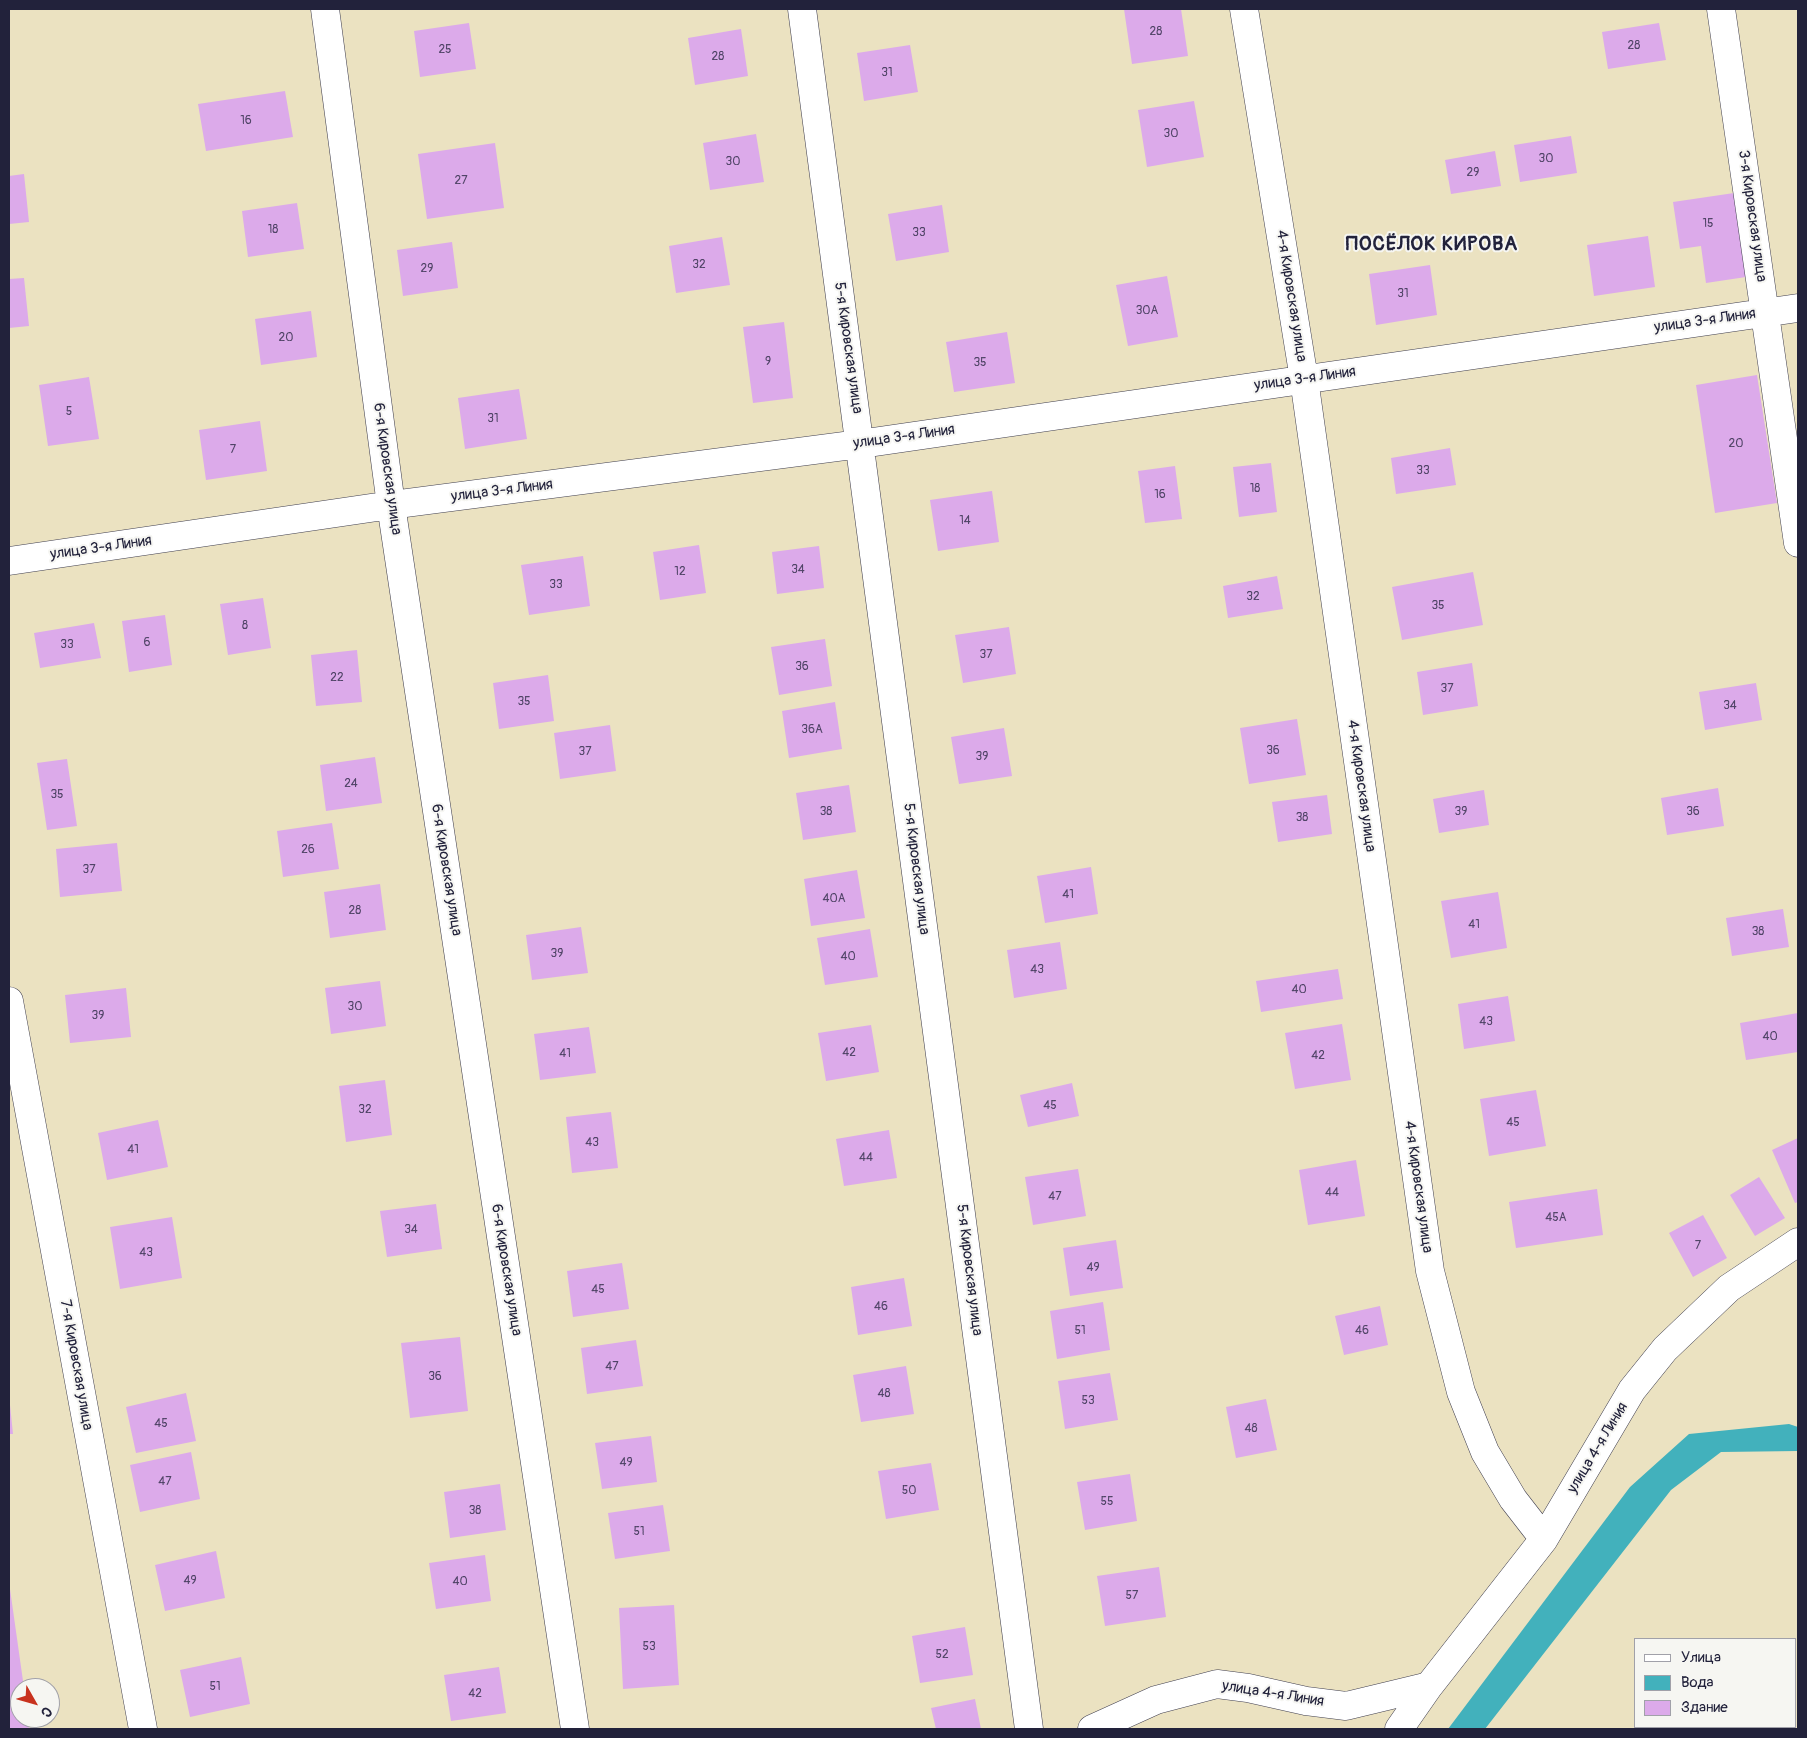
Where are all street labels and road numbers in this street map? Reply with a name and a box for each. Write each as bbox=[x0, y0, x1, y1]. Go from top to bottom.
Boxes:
street label: 3-я Кировская улица bbox=[1734, 149, 1770, 283]
street label: 4-я Кировская улица bbox=[1272, 229, 1310, 363]
street label: 5-я Кировская улица bbox=[830, 281, 866, 415]
street label: улица 3-я Линия bbox=[1653, 305, 1757, 337]
street label: улица 3-я Линия bbox=[1253, 363, 1357, 395]
street label: 6-я Кировская улица bbox=[369, 402, 405, 536]
street label: улица 3-я Линия bbox=[852, 421, 956, 453]
street label: улица 3-я Линия bbox=[450, 476, 554, 506]
street label: улица 3-я Линия bbox=[49, 532, 153, 564]
street label: 4-я Кировская улица bbox=[1343, 719, 1379, 853]
street label: 5-я Кировская улица bbox=[899, 802, 933, 936]
street label: 6-я Кировская улица bbox=[427, 803, 465, 937]
street label: 4-я Кировская улица bbox=[1400, 1120, 1436, 1254]
street label: 6-я Кировская улица bbox=[487, 1203, 525, 1337]
street label: 5-я Кировская улица bbox=[952, 1203, 986, 1337]
street label: 7-я Кировская улица bbox=[56, 1298, 96, 1432]
street label: улица 4-я Линия bbox=[1564, 1399, 1632, 1497]
street label: улица 4-я Линия bbox=[1221, 1677, 1325, 1711]

